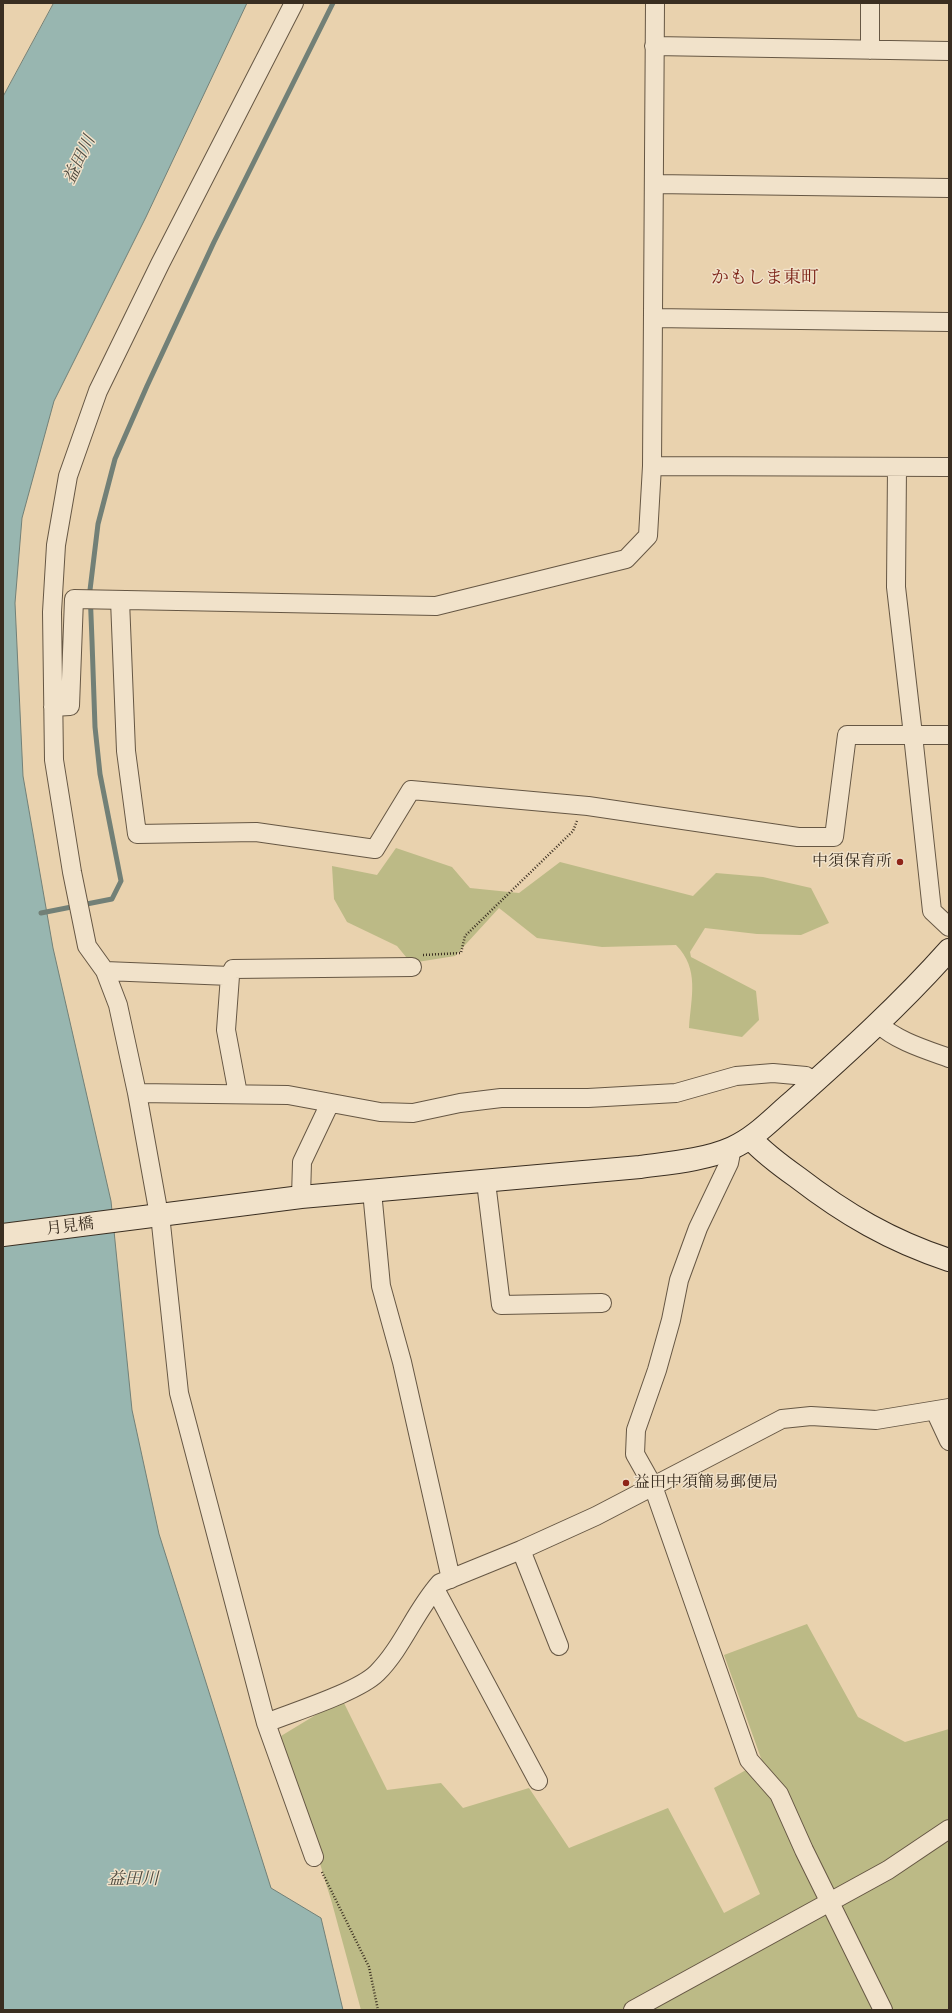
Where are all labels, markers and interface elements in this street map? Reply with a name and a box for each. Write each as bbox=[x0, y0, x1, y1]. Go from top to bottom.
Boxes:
water label: 益田川 bbox=[60, 133, 100, 187]
district label: かもしま東町 bbox=[711, 267, 819, 289]
place label: 中須保育所 bbox=[812, 852, 892, 872]
marker: 中須保育所 bbox=[895, 857, 905, 867]
street label: 月見橋 bbox=[45, 1215, 95, 1239]
place label: 益田中須簡易郵便局 bbox=[634, 1473, 778, 1493]
marker: 益田中須簡易郵便局 bbox=[621, 1478, 631, 1488]
water label: 益田川 bbox=[108, 1870, 158, 1890]

